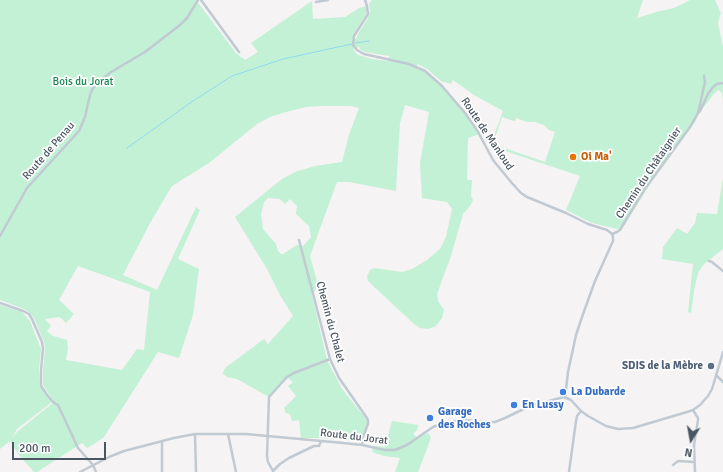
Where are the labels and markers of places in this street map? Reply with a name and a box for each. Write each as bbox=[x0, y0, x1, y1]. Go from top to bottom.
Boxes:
place label: Oi Ma' bbox=[581, 150, 611, 164]
marker: Oi Ma' bbox=[568, 152, 578, 162]
place label: SDIS de la Mèbre bbox=[622, 359, 703, 373]
marker: SDIS de la Mèbre bbox=[706, 361, 716, 371]
place label: La Dubarde bbox=[571, 385, 625, 399]
marker: La Dubarde bbox=[558, 387, 568, 397]
place label: En Lussy bbox=[522, 398, 564, 412]
marker: En Lussy bbox=[509, 400, 519, 410]
place label: Garage des Roches bbox=[438, 405, 491, 431]
marker: Garage des Roches bbox=[425, 413, 435, 423]

